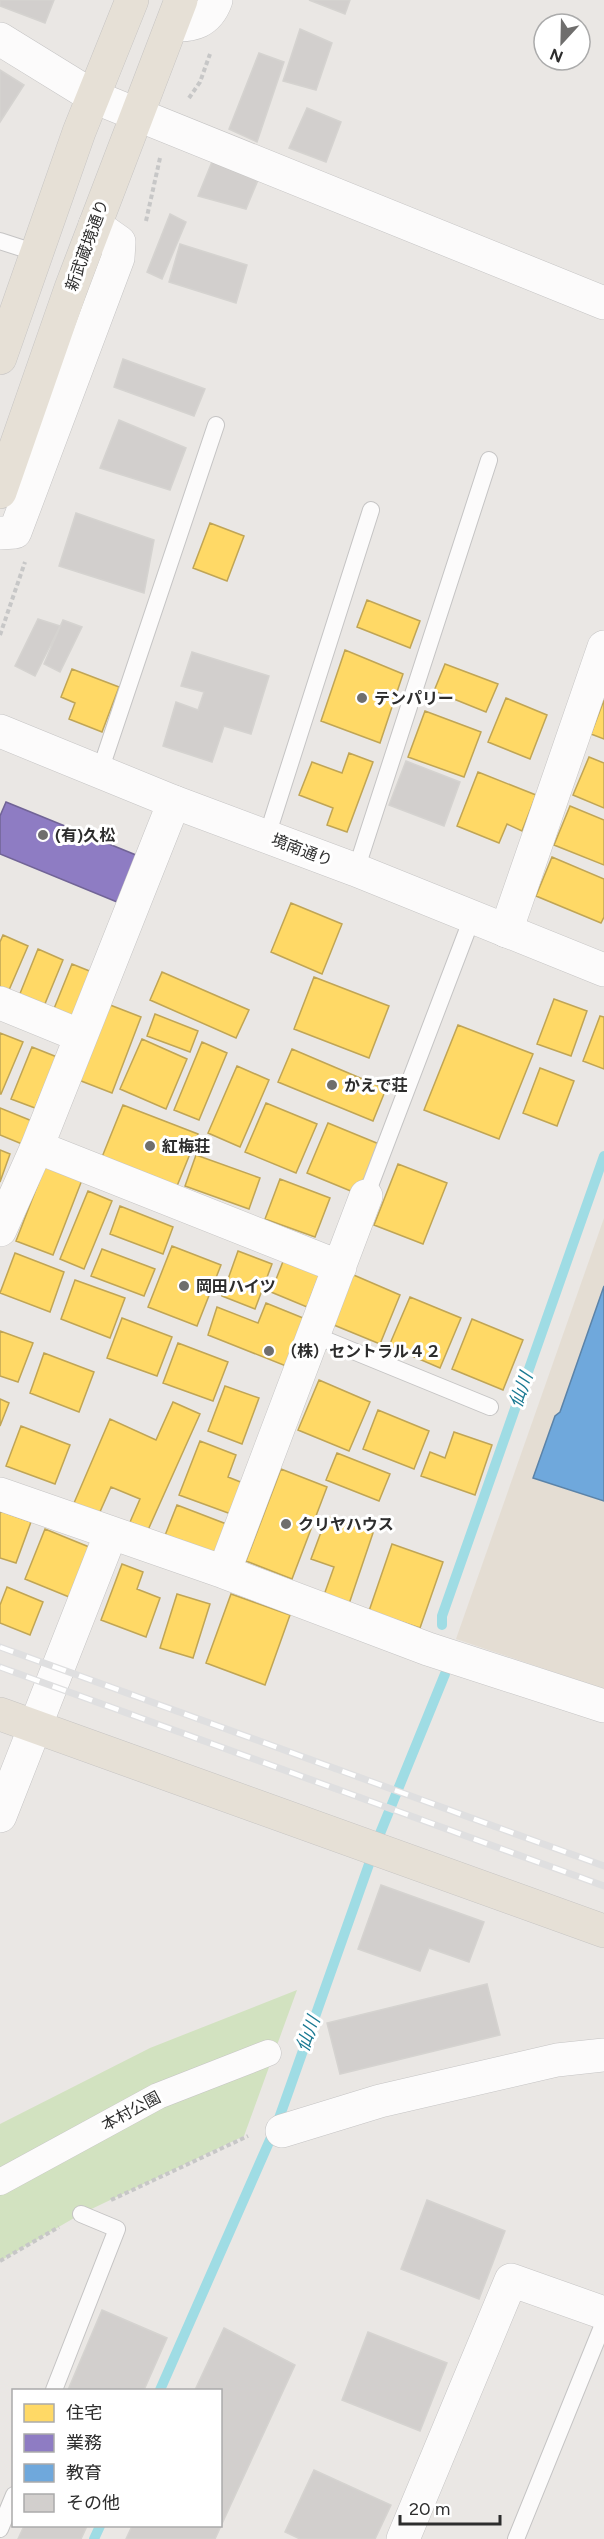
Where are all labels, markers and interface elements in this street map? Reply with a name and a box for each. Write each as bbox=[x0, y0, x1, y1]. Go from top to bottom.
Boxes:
north arrow bbox=[532, 12, 592, 72]
text: N bbox=[547, 44, 566, 67]
street label: 新武蔵境通り bbox=[62, 197, 112, 293]
place label: テンパリー bbox=[374, 689, 454, 708]
marker: テンパリー bbox=[355, 691, 369, 705]
place label: (有)久松 bbox=[55, 826, 115, 845]
marker: (有)久松 bbox=[36, 828, 50, 842]
street label: 境南通り bbox=[269, 830, 335, 870]
place label: かえで荘 bbox=[344, 1076, 408, 1095]
marker: かえで荘 bbox=[325, 1078, 339, 1092]
place label: 紅梅荘 bbox=[162, 1137, 210, 1156]
marker: 紅梅荘 bbox=[143, 1139, 157, 1153]
place label: 岡田ハイツ bbox=[196, 1277, 276, 1296]
marker: 岡田ハイツ bbox=[177, 1279, 191, 1293]
place label: （株）セントラル４２ bbox=[281, 1342, 441, 1361]
marker: （株）セントラル４２ bbox=[262, 1344, 276, 1358]
water label: 仙川 bbox=[505, 1368, 538, 1411]
place label: クリヤハウス bbox=[298, 1515, 394, 1534]
marker: クリヤハウス bbox=[279, 1517, 293, 1531]
water label: 仙川 bbox=[292, 2011, 325, 2055]
street label: 本村公園 bbox=[98, 2088, 164, 2134]
legend bbox=[12, 2389, 222, 2527]
text: 住宅 bbox=[66, 2402, 102, 2424]
text: 業務 bbox=[66, 2432, 102, 2454]
text: 教育 bbox=[66, 2462, 102, 2484]
scale bar bbox=[400, 2488, 500, 2526]
text: その他 bbox=[66, 2492, 120, 2514]
text: 20 m bbox=[409, 2498, 450, 2520]

